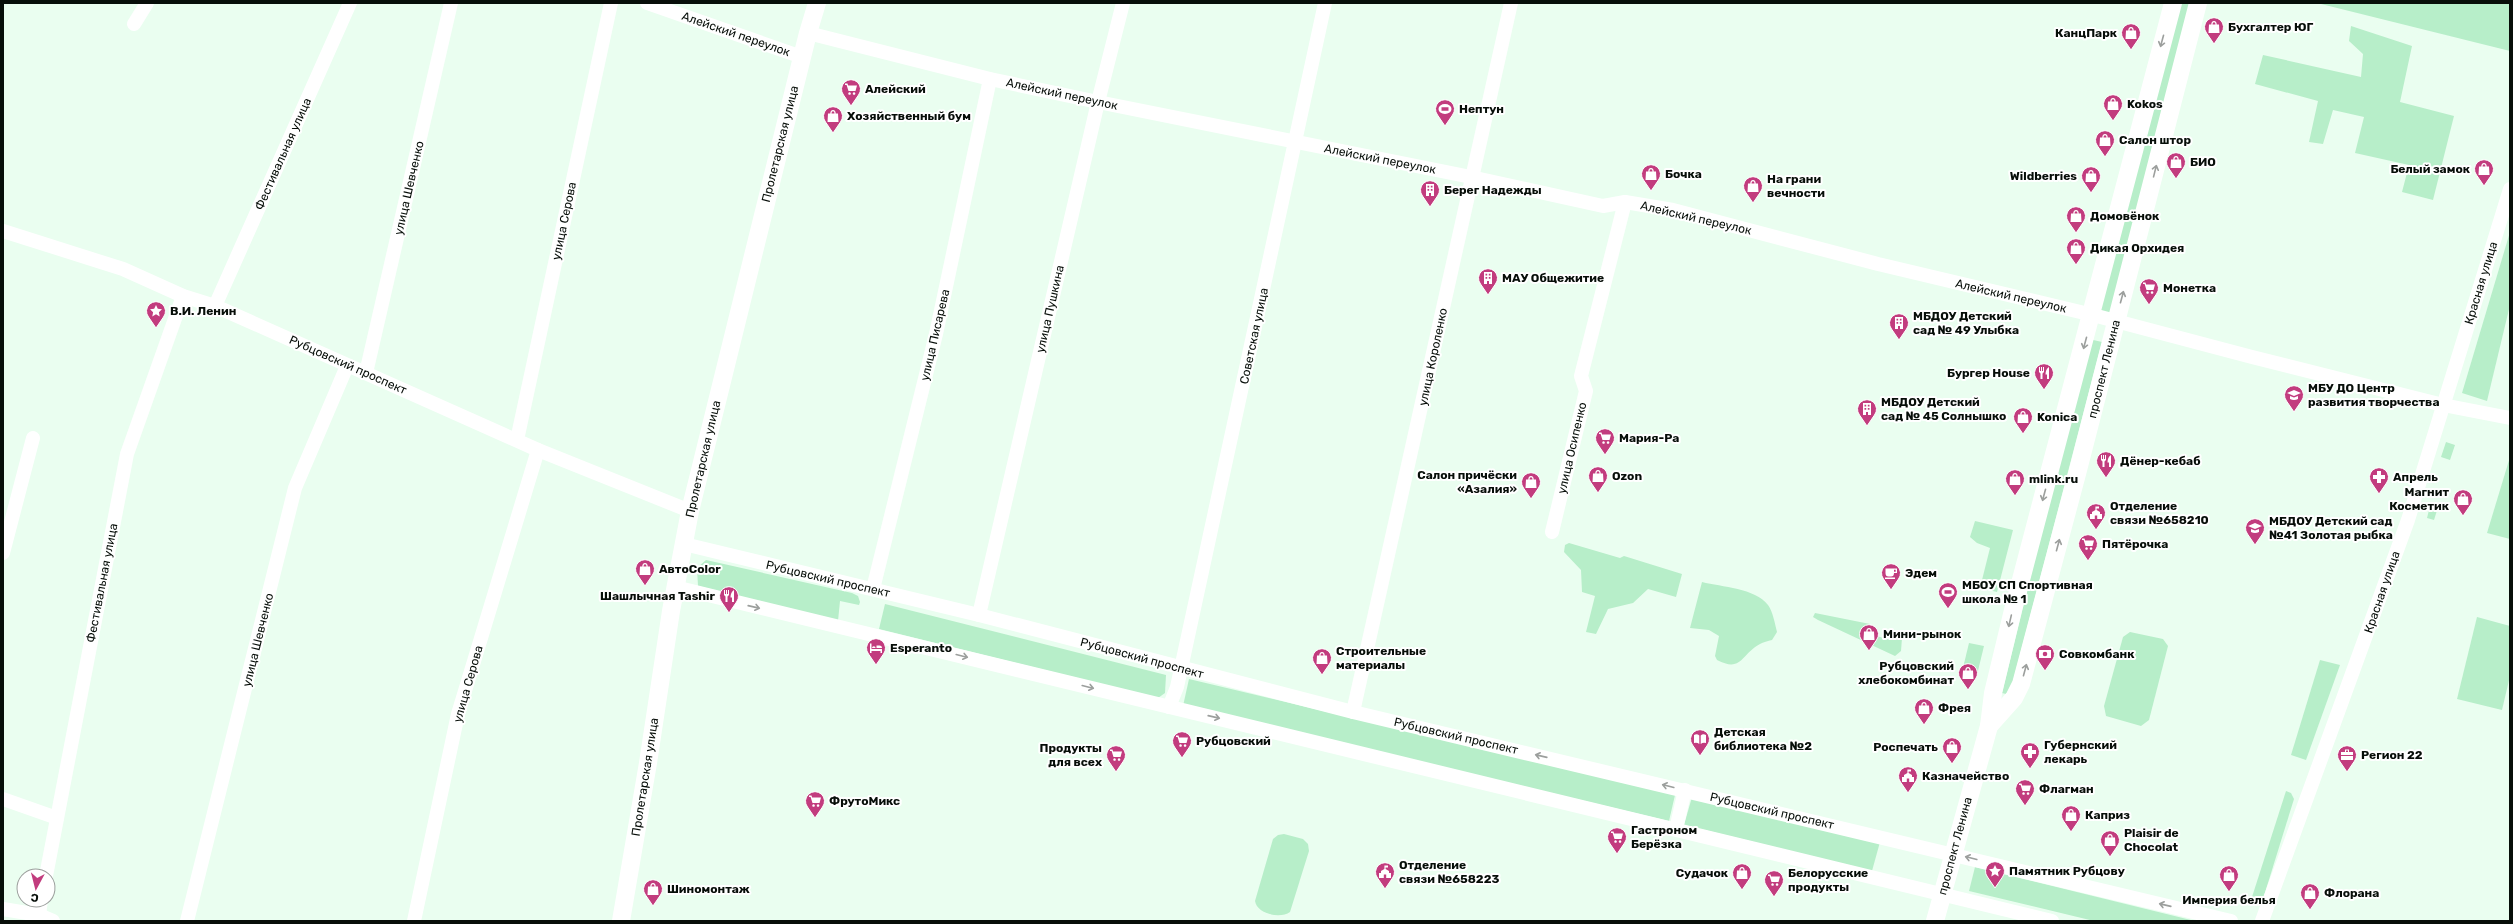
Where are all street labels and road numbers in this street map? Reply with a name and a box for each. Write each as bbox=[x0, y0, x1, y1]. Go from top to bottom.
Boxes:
street label: Алейский переулок bbox=[680, 9, 793, 59]
street label: Алейский переулок bbox=[1005, 75, 1120, 113]
street label: Пролетарская улица bbox=[759, 84, 801, 204]
street label: Фестивальная улица bbox=[252, 96, 314, 212]
street label: улица Шевченко bbox=[391, 140, 427, 236]
street label: Алейский переулок bbox=[1323, 141, 1438, 177]
street label: улица Серова bbox=[549, 181, 579, 261]
street label: Алейский переулок bbox=[1639, 198, 1753, 238]
street label: Красная улица bbox=[2462, 240, 2500, 326]
street label: улица Пушкина bbox=[1033, 264, 1067, 354]
street label: Алейский переулок bbox=[1954, 276, 2068, 316]
street label: Советская улица bbox=[1237, 287, 1271, 385]
street label: улица Писарева bbox=[918, 288, 952, 382]
street label: улица Короленко bbox=[1416, 307, 1450, 407]
street label: проспект Ленина bbox=[2085, 318, 2123, 420]
street label: Рубцовский проспект bbox=[287, 333, 409, 397]
street label: Пролетарская улица bbox=[683, 399, 723, 519]
street label: улица Осипенко bbox=[1555, 401, 1589, 495]
street label: Фестивальная улица bbox=[84, 522, 120, 644]
street label: Красная улица bbox=[2361, 549, 2403, 635]
street label: Рубцовский проспект bbox=[765, 558, 891, 600]
street label: улица Шевченко bbox=[240, 592, 276, 688]
street label: Рубцовский проспект bbox=[1079, 635, 1205, 681]
street label: улица Серова bbox=[450, 644, 486, 724]
street label: Рубцовский проспект bbox=[1393, 715, 1519, 757]
street label: Пролетарская улица bbox=[629, 717, 661, 837]
street label: Рубцовский проспект bbox=[1709, 790, 1835, 832]
street label: проспект Ленина bbox=[1935, 795, 1975, 897]

